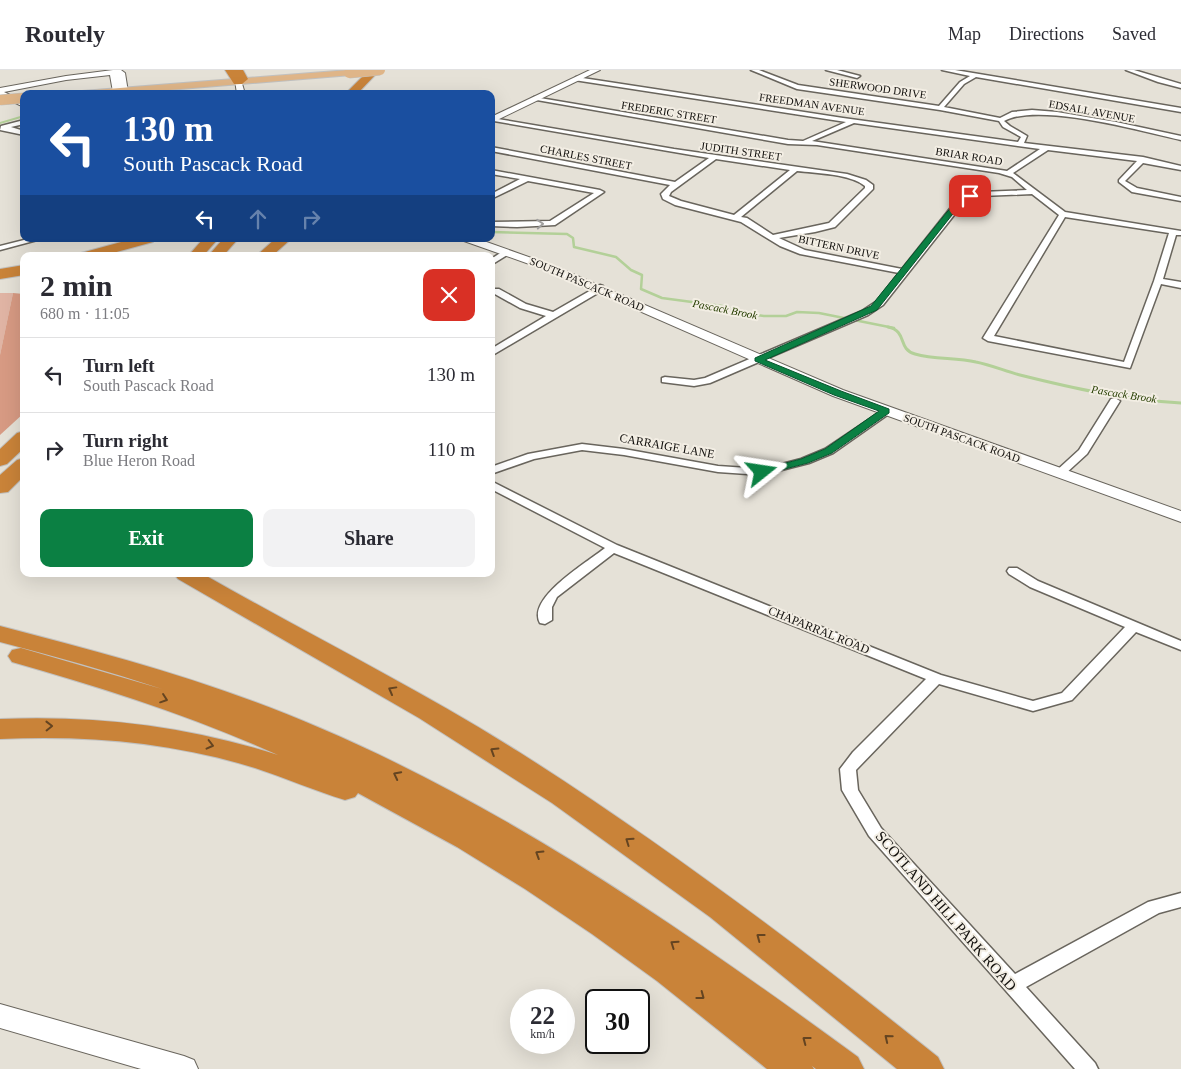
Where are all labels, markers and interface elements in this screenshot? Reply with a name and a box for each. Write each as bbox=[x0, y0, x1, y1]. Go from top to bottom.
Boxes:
text: Routely bbox=[25, 21, 105, 47]
text: Map bbox=[948, 24, 981, 44]
text: Directions bbox=[1009, 24, 1084, 44]
text: Saved bbox=[1112, 24, 1156, 44]
street label: SHERWOOD DRIVE bbox=[829, 75, 928, 101]
street label: FREEDMAN AVENUE bbox=[758, 91, 866, 117]
street label: EDSALL AVENUE bbox=[1048, 97, 1136, 125]
street label: FREDERIC STREET bbox=[621, 99, 718, 125]
icon: left bbox=[40, 110, 105, 175]
text: 130 m bbox=[123, 110, 213, 149]
street label: JUDITH STREET bbox=[700, 139, 783, 163]
street label: CHARLES STREET bbox=[539, 142, 633, 172]
street label: BRIAR ROAD bbox=[935, 145, 1003, 167]
text: South Pascack Road bbox=[123, 151, 303, 176]
pin bbox=[949, 175, 991, 217]
icon: arrive bbox=[956, 182, 984, 210]
icon: left bbox=[191, 205, 219, 233]
icon: ahead bbox=[244, 205, 272, 233]
icon: right bbox=[297, 205, 325, 233]
one-way arrow bbox=[536, 219, 544, 230]
street label: BITTERN DRIVE bbox=[797, 233, 881, 262]
street label: SOUTH PASCACK ROAD bbox=[528, 254, 646, 314]
text: 2 min bbox=[40, 269, 113, 302]
button: close bbox=[423, 269, 475, 321]
water label: Pascack Brook bbox=[691, 297, 760, 321]
text: 680 m · 11:05 bbox=[40, 305, 130, 322]
text: Turn left bbox=[83, 355, 155, 376]
icon: left bbox=[40, 361, 68, 389]
text: 130 m bbox=[427, 364, 475, 385]
text: South Pascack Road bbox=[83, 377, 214, 394]
water label: Pascack Brook bbox=[1090, 383, 1159, 405]
street label: SOUTH PASCACK ROAD bbox=[902, 411, 1022, 465]
text: Turn right bbox=[83, 430, 168, 451]
street label: CARRAIGE LANE bbox=[618, 431, 716, 461]
icon: right bbox=[40, 436, 68, 464]
text: 110 m bbox=[428, 439, 475, 460]
position arrow bbox=[735, 445, 787, 497]
text: Blue Heron Road bbox=[83, 452, 195, 469]
button: Exit bbox=[40, 509, 253, 567]
button: Share bbox=[263, 509, 475, 567]
street label: CHAPARRAL ROAD bbox=[766, 603, 872, 657]
one-way arrow bbox=[388, 686, 397, 696]
one-way arrow bbox=[159, 693, 168, 703]
one-way arrow bbox=[45, 721, 53, 732]
one-way arrow bbox=[205, 739, 214, 750]
one-way arrow bbox=[491, 747, 500, 757]
one-way arrow bbox=[393, 771, 402, 781]
street label: SCOTLAND HILL PARK ROAD bbox=[872, 828, 1020, 994]
one-way arrow bbox=[625, 838, 635, 847]
one-way arrow bbox=[535, 851, 544, 861]
one-way arrow bbox=[757, 935, 766, 943]
one-way arrow bbox=[671, 941, 680, 950]
speed limit sign: 30 bbox=[585, 989, 650, 1054]
one-way arrow bbox=[695, 990, 704, 998]
text: 22 bbox=[530, 1002, 555, 1029]
text: km/h bbox=[530, 1027, 555, 1041]
one-way arrow bbox=[884, 1035, 893, 1044]
one-way arrow bbox=[803, 1037, 812, 1045]

